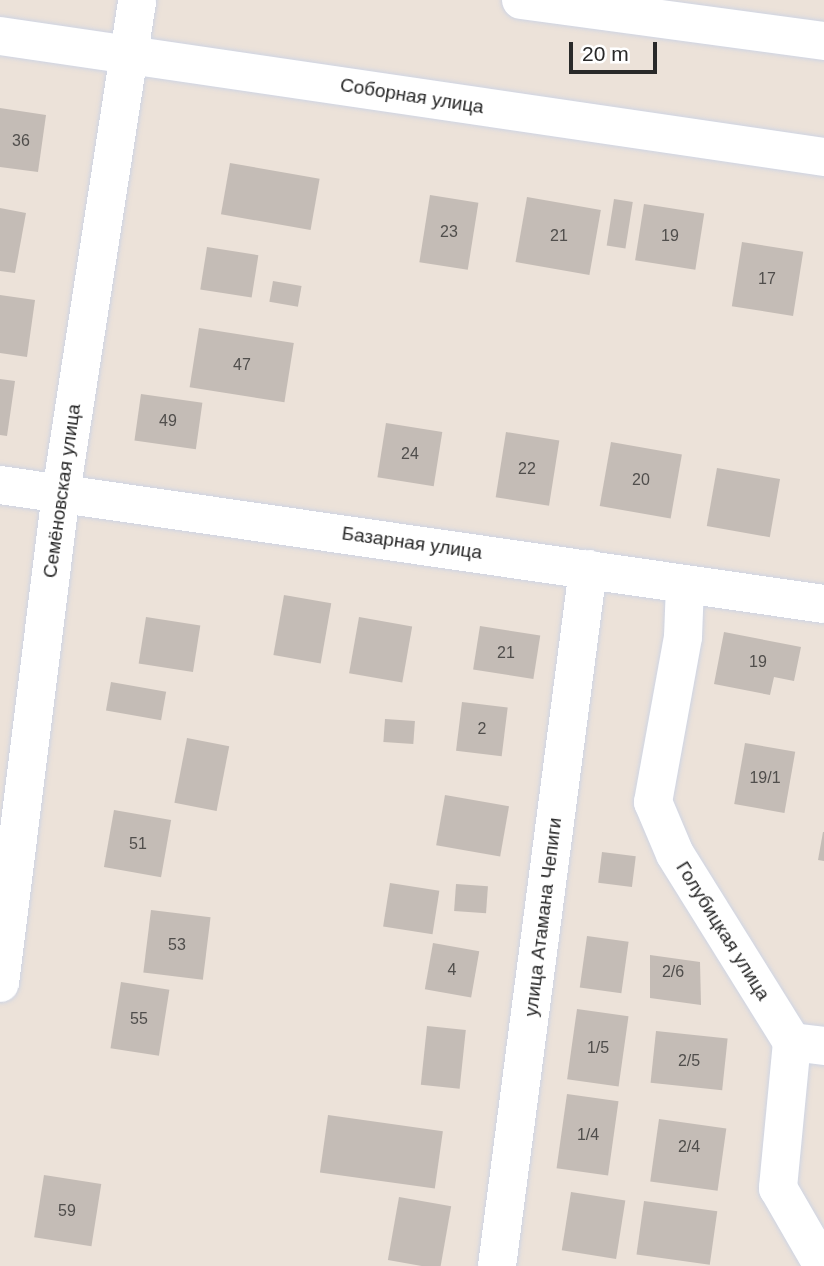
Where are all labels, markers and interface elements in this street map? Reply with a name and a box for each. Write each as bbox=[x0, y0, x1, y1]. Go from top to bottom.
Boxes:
scale bar bbox=[572, 28, 660, 72]
text: 20 m bbox=[582, 42, 629, 65]
street label: Соборная улица bbox=[339, 73, 485, 119]
house number: 36 bbox=[12, 131, 30, 151]
house number: 23 bbox=[440, 222, 458, 242]
house number: 21 bbox=[550, 226, 568, 246]
house number: 19 bbox=[661, 226, 679, 246]
house number: 17 bbox=[758, 269, 776, 289]
house number: 47 bbox=[233, 355, 251, 375]
street label: Семёновская улица bbox=[39, 403, 85, 579]
house number: 49 bbox=[159, 411, 177, 431]
house number: 24 bbox=[401, 444, 419, 464]
house number: 22 bbox=[518, 459, 536, 479]
house number: 20 bbox=[632, 470, 650, 490]
street label: Базарная улица bbox=[340, 522, 484, 564]
house number: 21 bbox=[497, 643, 515, 663]
house number: 19 bbox=[749, 652, 767, 672]
house number: 2 bbox=[478, 719, 486, 739]
house number: 19/1 bbox=[749, 768, 781, 788]
street label: улица Атамана Чепиги bbox=[519, 816, 567, 1018]
house number: 51 bbox=[129, 834, 147, 854]
street label: Голубицкая улица bbox=[671, 857, 775, 1005]
house number: 53 bbox=[168, 935, 186, 955]
house number: 4 bbox=[448, 960, 456, 980]
house number: 2/6 bbox=[662, 962, 684, 982]
house number: 55 bbox=[130, 1009, 148, 1029]
house number: 1/5 bbox=[587, 1038, 609, 1058]
house number: 2/5 bbox=[678, 1051, 700, 1071]
house number: 1/4 bbox=[577, 1125, 599, 1145]
house number: 2/4 bbox=[678, 1137, 700, 1157]
house number: 59 bbox=[58, 1201, 76, 1221]

